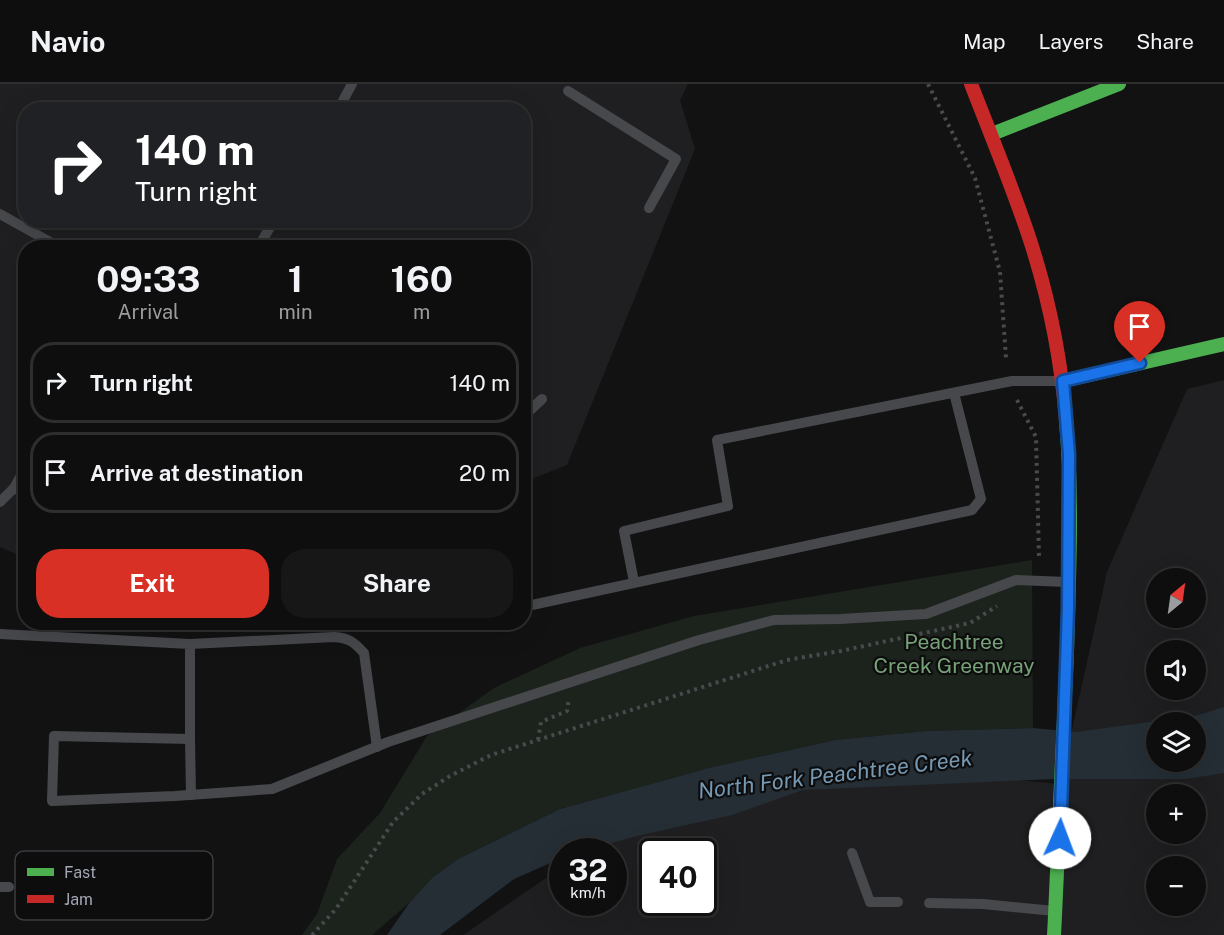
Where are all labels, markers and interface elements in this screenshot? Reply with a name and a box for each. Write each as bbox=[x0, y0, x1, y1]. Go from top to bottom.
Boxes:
text: Navio bbox=[30, 25, 105, 58]
text: Map bbox=[963, 29, 1006, 54]
text: Layers bbox=[1039, 29, 1103, 54]
text: Share bbox=[1136, 29, 1194, 54]
text: 140 m bbox=[135, 125, 255, 174]
icon: right bbox=[36, 126, 114, 204]
text: Turn right bbox=[135, 175, 258, 207]
text: 09:33 bbox=[96, 258, 200, 300]
text: 1 bbox=[288, 258, 303, 300]
text: 160 bbox=[391, 258, 453, 300]
text: Arrival bbox=[117, 300, 179, 324]
text: min bbox=[279, 300, 312, 324]
text: m bbox=[413, 300, 430, 324]
pin bbox=[1114, 301, 1165, 363]
icon: arrive bbox=[1123, 310, 1156, 343]
icon: right bbox=[39, 366, 72, 399]
text: Turn right bbox=[90, 370, 193, 396]
text: 140 m bbox=[449, 370, 510, 396]
icon: arrive bbox=[39, 456, 72, 489]
text: Arrive at destination bbox=[90, 460, 303, 486]
text: 20 m bbox=[459, 460, 510, 486]
button: Exit bbox=[36, 549, 269, 618]
button: Share bbox=[281, 549, 513, 618]
north arrow bbox=[1146, 568, 1206, 628]
map controls bbox=[1146, 568, 1206, 916]
park label: Peachtree Creek Greenway bbox=[874, 629, 1034, 678]
button: sound bbox=[1146, 640, 1206, 700]
button: layers bbox=[1146, 712, 1206, 772]
water label: North Fork Peachtree Creek bbox=[696, 744, 974, 804]
button: + bbox=[1146, 784, 1206, 844]
position arrow bbox=[1028, 806, 1092, 870]
speed limit sign: 40 bbox=[639, 838, 717, 916]
legend bbox=[15, 851, 213, 920]
text: 32 bbox=[568, 852, 608, 888]
button: − bbox=[1146, 856, 1206, 916]
text: Fast bbox=[64, 863, 96, 882]
text: km/h bbox=[570, 884, 606, 901]
text: Jam bbox=[64, 890, 93, 909]

